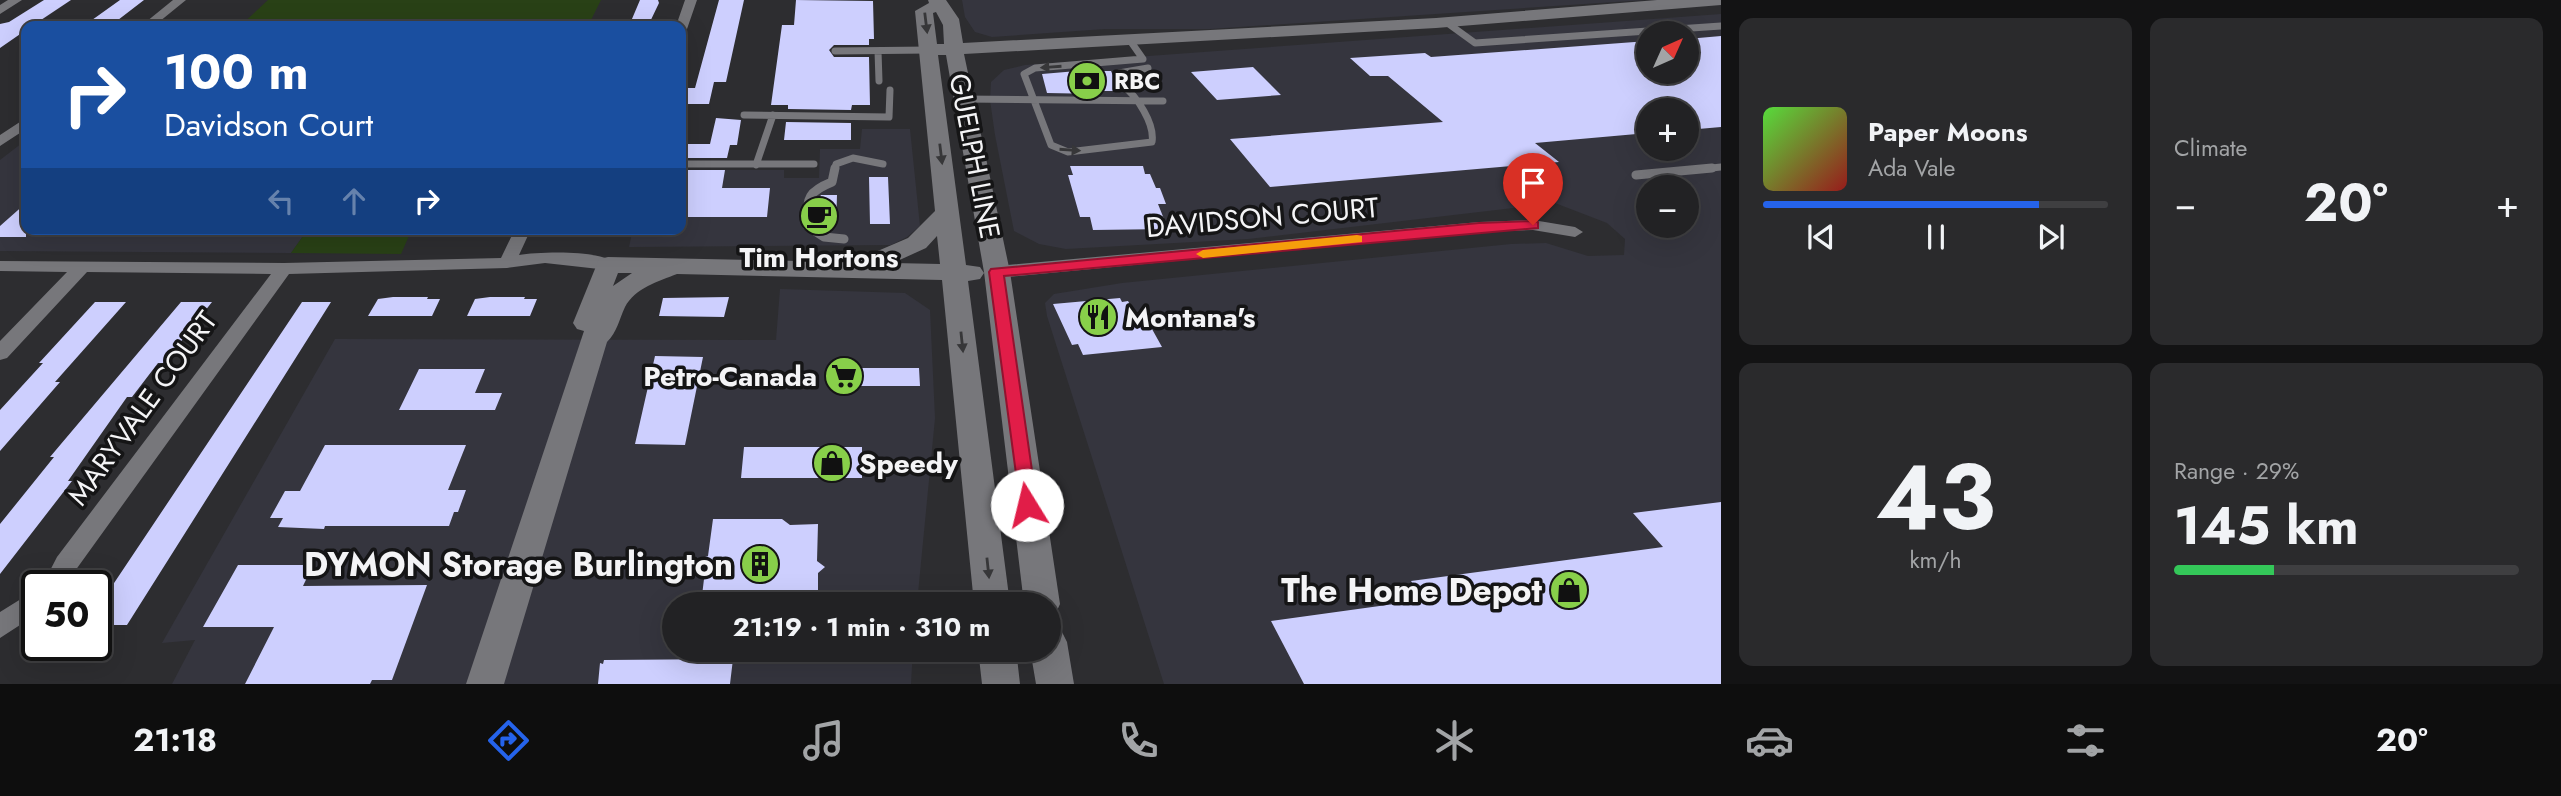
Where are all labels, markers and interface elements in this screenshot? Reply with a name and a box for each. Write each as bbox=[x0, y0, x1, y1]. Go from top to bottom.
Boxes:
one-way arrow bbox=[920, 12, 931, 34]
north arrow bbox=[1636, 21, 1699, 84]
map controls bbox=[1636, 21, 1699, 238]
text: 100 m bbox=[164, 37, 309, 107]
icon: right bbox=[49, 49, 140, 140]
bank icon: RBC bbox=[1066, 60, 1108, 102]
one-way arrow bbox=[1040, 61, 1062, 72]
place label: RBC bbox=[1114, 64, 1160, 98]
street label: GUELPH LINE bbox=[938, 70, 1011, 242]
button: + bbox=[1636, 98, 1699, 161]
text: Davidson Court bbox=[164, 102, 373, 148]
text: Paper Moons bbox=[1868, 113, 2028, 151]
text: Climate bbox=[2174, 131, 2247, 165]
one-way arrow bbox=[936, 143, 947, 165]
one-way arrow bbox=[1059, 145, 1081, 156]
text: Ada Vale bbox=[1868, 151, 1955, 185]
pin bbox=[1503, 153, 1563, 225]
icon: arrive bbox=[1514, 164, 1552, 202]
text: 20° bbox=[2304, 165, 2388, 241]
button: − bbox=[1636, 175, 1699, 238]
text: − bbox=[2174, 176, 2196, 231]
text: + bbox=[2496, 176, 2519, 231]
icon: left bbox=[262, 182, 300, 220]
icon: ahead bbox=[335, 182, 373, 220]
icon: right bbox=[408, 182, 446, 220]
street label: DAVIDSON COURT bbox=[1144, 187, 1380, 248]
cafe icon: Tim Hortons bbox=[798, 195, 840, 237]
icon: previous bbox=[1802, 218, 1840, 256]
icon: pause bbox=[1917, 218, 1955, 256]
icon: next bbox=[2032, 218, 2070, 256]
place label: Tim Hortons bbox=[739, 237, 899, 278]
restaurant icon: Montana's bbox=[1077, 296, 1119, 338]
place label: Montana's bbox=[1125, 297, 1256, 338]
street label: MARYVALE COURT bbox=[58, 303, 227, 514]
one-way arrow bbox=[957, 331, 968, 353]
supermarket icon: Petro-Canada bbox=[823, 355, 865, 397]
place label: Petro-Canada bbox=[643, 356, 817, 397]
text: 43 bbox=[1875, 432, 1996, 563]
shop icon: Speedy bbox=[811, 442, 853, 484]
place label: Speedy bbox=[859, 443, 958, 484]
text: Range · 29% bbox=[2174, 454, 2299, 488]
position arrow bbox=[990, 468, 1064, 542]
text: 145 km bbox=[2174, 488, 2359, 564]
place label: DYMON Storage Burlington bbox=[304, 541, 733, 588]
building icon: DYMON Storage Burlington bbox=[739, 543, 781, 585]
text: km/h bbox=[1910, 543, 1961, 577]
one-way arrow bbox=[982, 557, 993, 579]
place label: The Home Depot bbox=[1281, 567, 1542, 614]
shop icon: The Home Depot bbox=[1548, 569, 1590, 611]
speed limit sign: 50 bbox=[21, 570, 112, 661]
text: 21:19 · 1 min · 310 m bbox=[733, 608, 990, 646]
icon: directions bbox=[484, 716, 533, 765]
icon: music bbox=[799, 716, 848, 765]
icon: phone bbox=[1114, 716, 1163, 765]
icon: climate bbox=[1430, 716, 1479, 765]
icon: car bbox=[1745, 716, 1794, 765]
icon: filters bbox=[2061, 716, 2110, 765]
text: 21:18 bbox=[133, 717, 217, 763]
text: 20° bbox=[2376, 717, 2428, 763]

